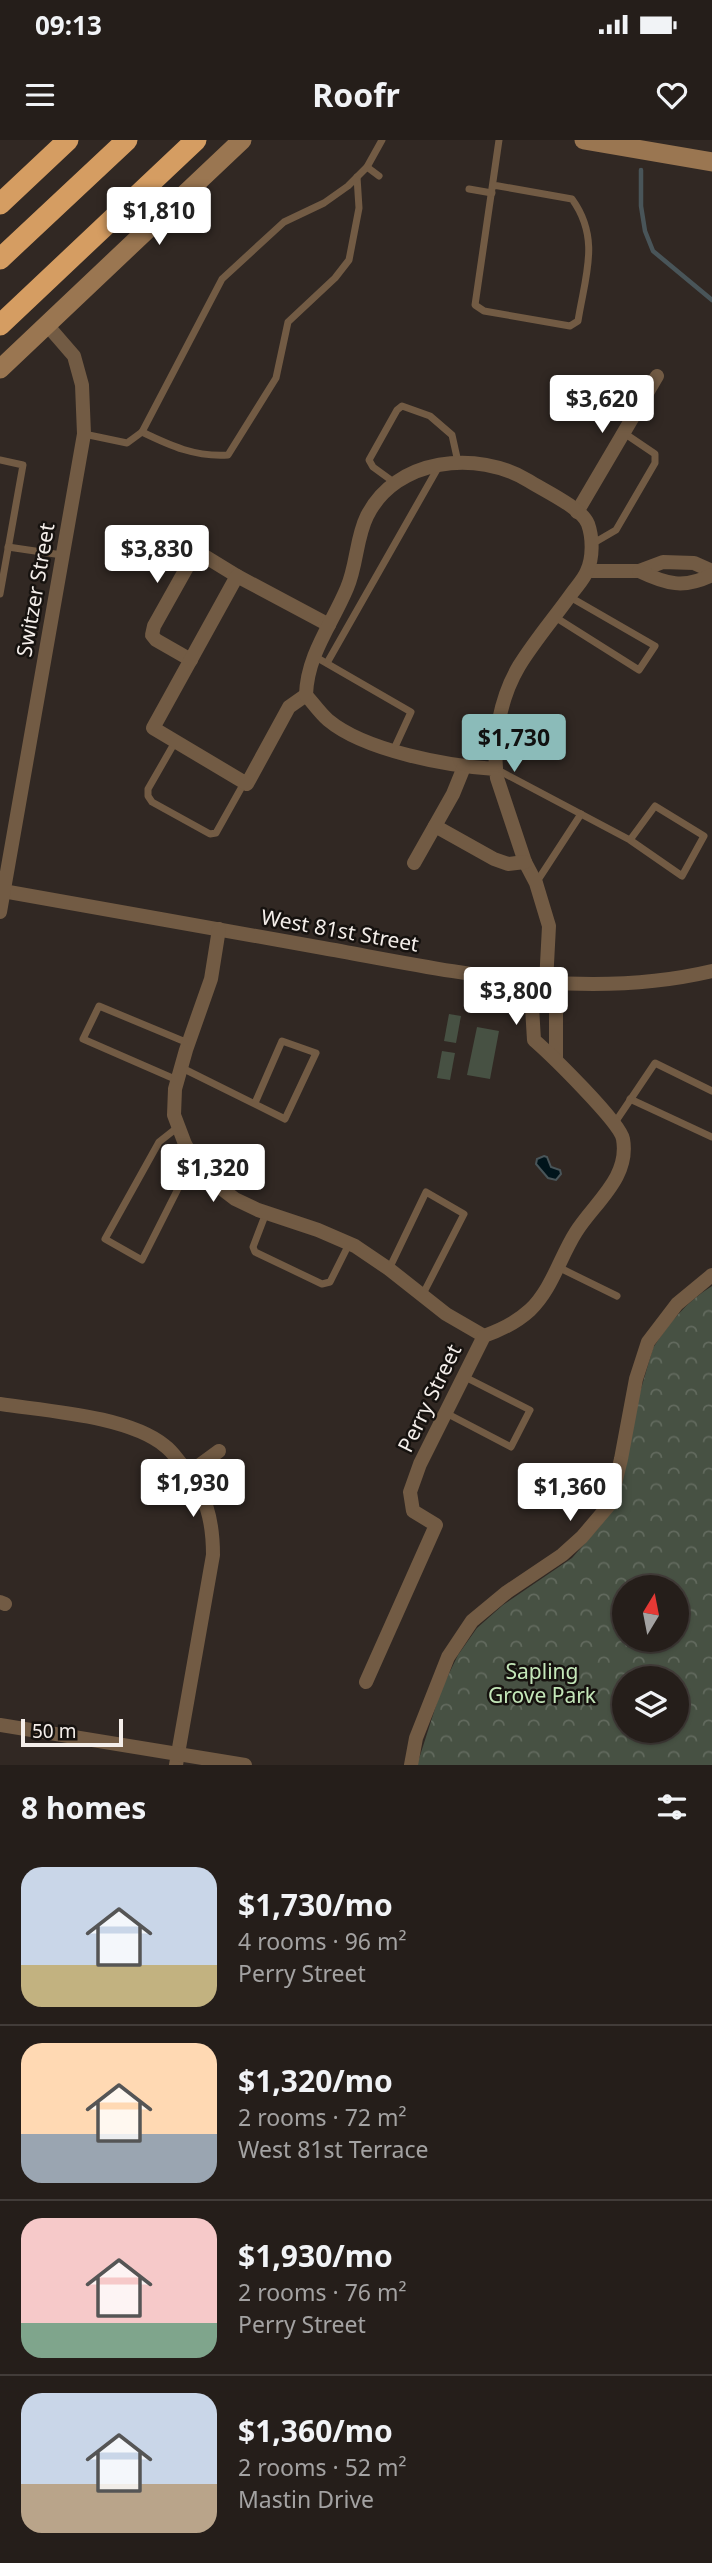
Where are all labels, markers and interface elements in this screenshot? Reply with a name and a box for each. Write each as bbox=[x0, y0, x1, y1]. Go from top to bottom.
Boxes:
text: 09:13 bbox=[35, 7, 102, 43]
text: Roofr bbox=[312, 73, 400, 116]
icon: menu bbox=[21, 76, 59, 114]
icon: heart bbox=[653, 76, 691, 114]
pin: $1,810 bbox=[102, 188, 216, 247]
text: $1,810 bbox=[123, 194, 195, 226]
pin: $3,620 bbox=[545, 376, 659, 435]
text: $3,620 bbox=[566, 382, 638, 414]
street label: Switzer Street bbox=[9, 520, 61, 659]
pin: $3,830 bbox=[100, 526, 214, 585]
text: $3,830 bbox=[121, 532, 193, 564]
pin: $1,730 bbox=[457, 714, 571, 774]
text: $1,730 bbox=[478, 721, 550, 753]
street label: West 81st Street bbox=[259, 902, 422, 958]
pin: $3,800 bbox=[459, 968, 573, 1027]
text: $3,800 bbox=[480, 974, 552, 1006]
pin: $1,320 bbox=[156, 1144, 270, 1204]
text: $1,320 bbox=[177, 1151, 249, 1183]
street label: Perry Street bbox=[391, 1339, 467, 1457]
pin: $1,930 bbox=[136, 1460, 250, 1519]
pin: $1,360 bbox=[513, 1464, 627, 1523]
text: $1,930 bbox=[157, 1466, 229, 1498]
text: $1,360 bbox=[534, 1470, 606, 1502]
north arrow bbox=[612, 1575, 690, 1652]
map controls bbox=[612, 1575, 689, 1743]
park label: Sapling Grove Park bbox=[488, 1657, 597, 1709]
button: layers bbox=[612, 1666, 689, 1743]
scale bar bbox=[21, 1716, 122, 1748]
text: 50 m bbox=[32, 1718, 76, 1744]
text: 8 homes bbox=[21, 1787, 146, 1828]
icon: filters bbox=[653, 1788, 691, 1826]
text: $1,730/mo bbox=[238, 1884, 393, 1925]
icon: home bbox=[77, 1895, 161, 1979]
text: 4 rooms · 96 m² bbox=[238, 1925, 407, 1957]
text: Perry Street bbox=[238, 1957, 366, 1989]
text: $1,320/mo bbox=[238, 2060, 393, 2101]
icon: home bbox=[77, 2071, 161, 2155]
text: 2 rooms · 72 m² bbox=[238, 2101, 407, 2133]
text: West 81st Terrace bbox=[238, 2133, 428, 2165]
text: $1,930/mo bbox=[238, 2235, 393, 2276]
icon: home bbox=[77, 2246, 161, 2330]
text: 2 rooms · 76 m² bbox=[238, 2276, 407, 2308]
text: Perry Street bbox=[238, 2308, 366, 2340]
text: $1,360/mo bbox=[238, 2410, 393, 2451]
icon: home bbox=[77, 2421, 161, 2505]
text: 2 rooms · 52 m² bbox=[238, 2451, 407, 2483]
text: Mastin Drive bbox=[238, 2483, 374, 2515]

